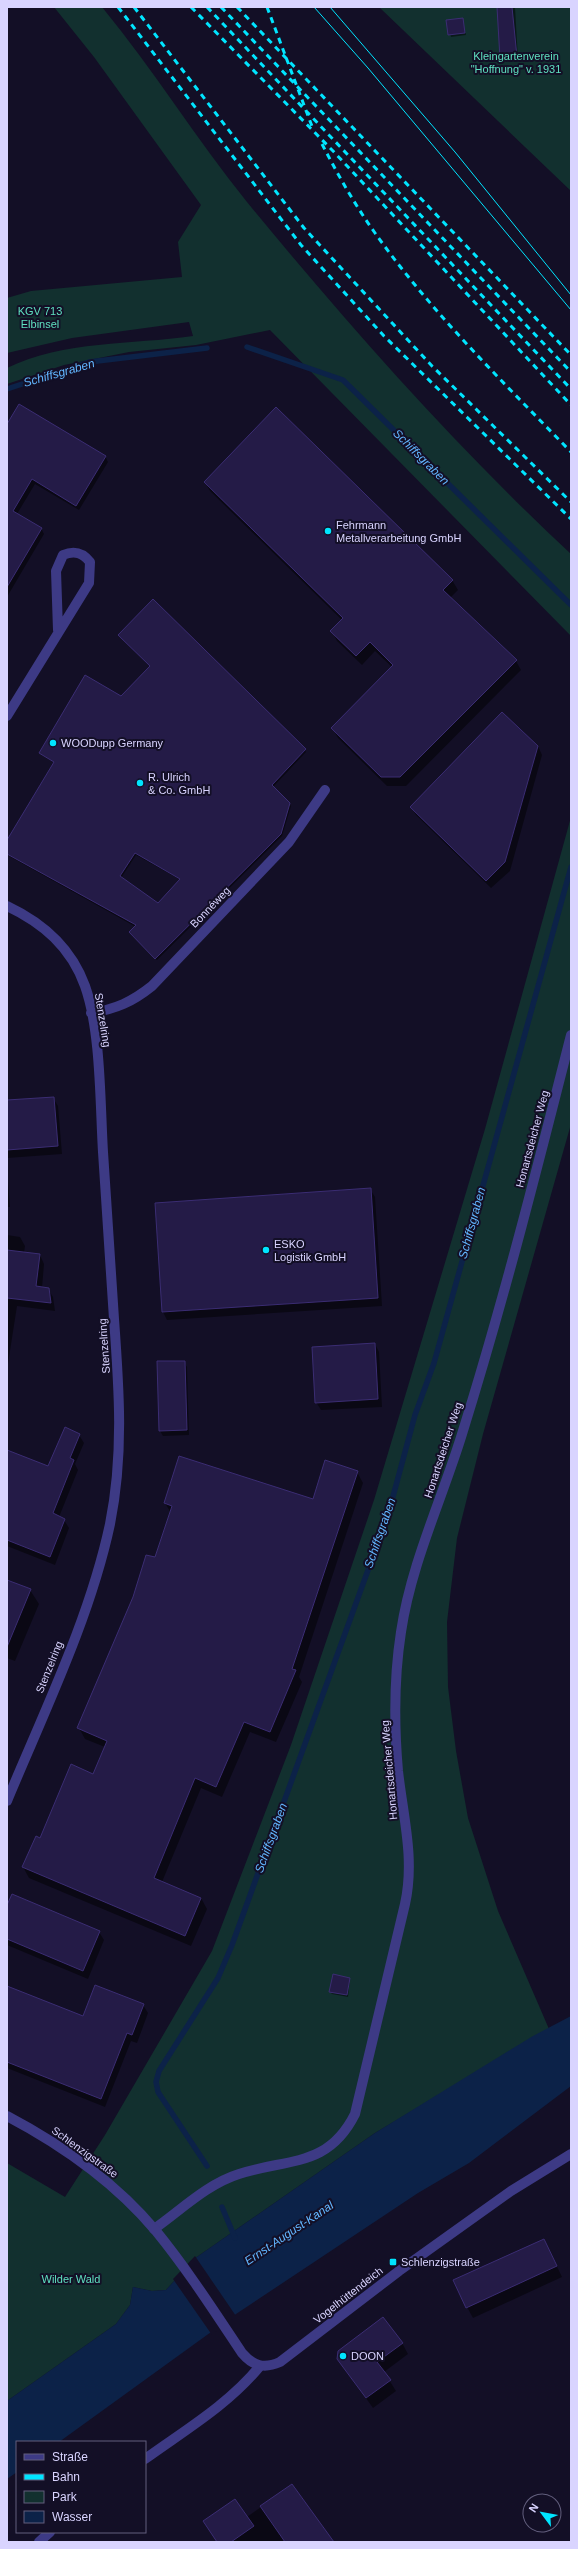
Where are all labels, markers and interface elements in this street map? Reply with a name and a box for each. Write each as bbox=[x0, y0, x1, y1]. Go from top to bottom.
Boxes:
park label: Kleingartenverein "Hoffnung" v. 1931 bbox=[471, 50, 561, 75]
park label: KGV 713 Elbinsel bbox=[18, 305, 62, 330]
water label: Schiffsgraben bbox=[22, 356, 97, 390]
water label: Schiffsgraben bbox=[390, 426, 452, 488]
place label: Fehrmann Metallverarbeitung GmbH bbox=[336, 519, 461, 544]
marker: Fehrmann Metallverarbeitung GmbH bbox=[323, 526, 333, 536]
place label: WOODupp Germany bbox=[61, 737, 164, 749]
marker: WOODupp Germany bbox=[48, 738, 58, 748]
place label: R. Ulrich & Co. GmbH bbox=[148, 771, 210, 796]
marker: R. Ulrich & Co. GmbH bbox=[135, 778, 145, 788]
street label: Bonnéweg bbox=[188, 884, 232, 930]
street label: Stenzelring bbox=[93, 992, 113, 1048]
street label: Honartsdeicher Weg bbox=[513, 1089, 551, 1189]
water label: Schiffsgraben bbox=[456, 1185, 488, 1260]
place label: ESKO Logistik GmbH bbox=[274, 1238, 346, 1263]
marker: ESKO Logistik GmbH bbox=[261, 1245, 271, 1255]
street label: Stenzelring bbox=[96, 1318, 112, 1374]
street label: Honartsdeicher Weg bbox=[422, 1401, 464, 1499]
water label: Schiffsgraben bbox=[361, 1496, 399, 1570]
street label: Stenzelring bbox=[33, 1639, 65, 1695]
street label: Honartsdeicher Weg bbox=[379, 1720, 399, 1820]
water label: Schiffsgraben bbox=[252, 1801, 290, 1875]
street label: Schlenzigstraße bbox=[50, 2124, 120, 2180]
water label: Ernst-August-Kanal bbox=[242, 2198, 336, 2268]
place label: Schlenzigstraße bbox=[401, 2256, 480, 2268]
marker: Schlenzigstraße bbox=[388, 2257, 398, 2267]
street label: Vogelhüttendeich bbox=[311, 2264, 385, 2326]
park label: Wilder Wald bbox=[42, 2273, 100, 2285]
place label: DOON bbox=[351, 2350, 384, 2362]
marker: DOON bbox=[338, 2351, 348, 2361]
legend bbox=[16, 2441, 146, 2533]
text: Straße bbox=[52, 2450, 88, 2464]
text: Bahn bbox=[52, 2470, 80, 2484]
text: Park bbox=[52, 2490, 78, 2504]
north arrow bbox=[522, 2493, 562, 2533]
text: N bbox=[526, 2501, 541, 2514]
text: Wasser bbox=[52, 2510, 92, 2524]

